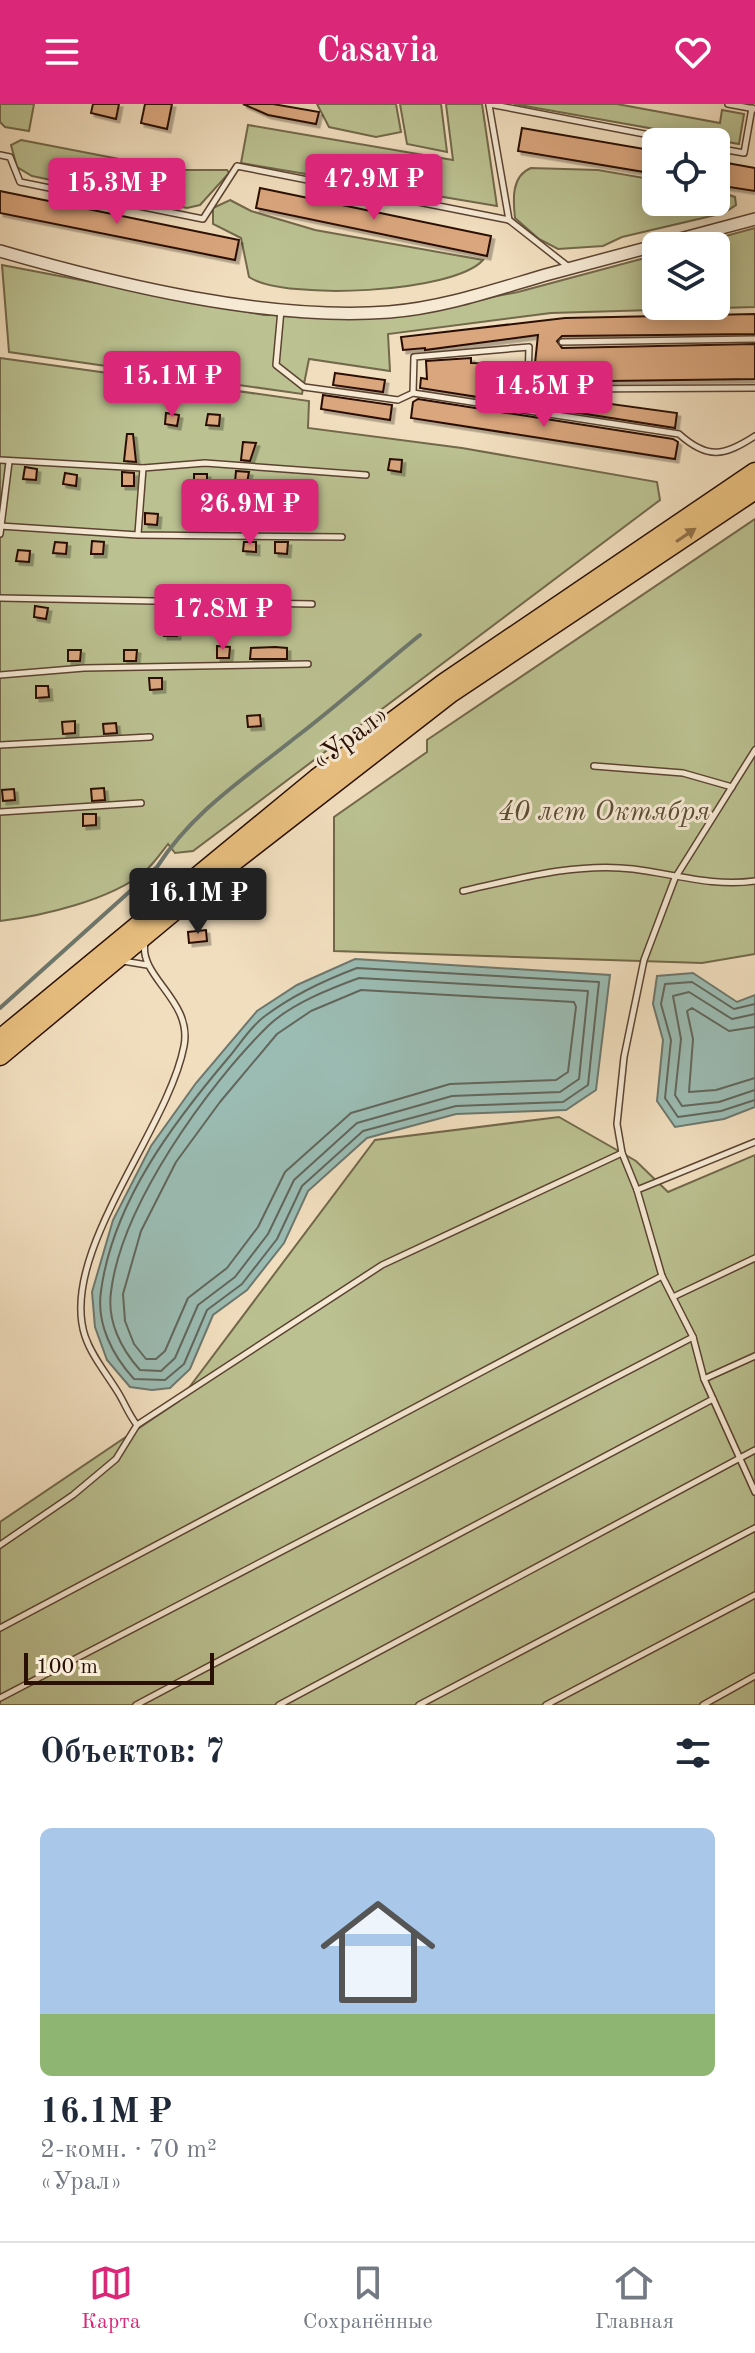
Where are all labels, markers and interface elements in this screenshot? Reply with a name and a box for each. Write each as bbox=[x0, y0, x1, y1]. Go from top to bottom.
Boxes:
icon: menu bbox=[40, 30, 84, 74]
icon: heart bbox=[671, 30, 715, 74]
text: Casavia bbox=[316, 34, 439, 70]
map controls bbox=[642, 128, 730, 320]
button: locate bbox=[642, 128, 730, 216]
pin: 47.9M ₽ bbox=[300, 154, 448, 222]
pin: 15.3M ₽ bbox=[43, 158, 191, 226]
text: 47.9M ₽ bbox=[323, 167, 425, 193]
text: 15.3M ₽ bbox=[66, 171, 168, 197]
button: layers bbox=[642, 232, 730, 320]
pin: 15.1M ₽ bbox=[98, 351, 246, 419]
pin: 14.5M ₽ bbox=[470, 361, 618, 429]
text: 15.1M ₽ bbox=[121, 364, 223, 390]
text: 14.5M ₽ bbox=[493, 374, 595, 400]
pin: 26.9M ₽ bbox=[176, 479, 324, 547]
text: 26.9M ₽ bbox=[199, 492, 301, 518]
one-way arrow bbox=[675, 528, 696, 543]
pin: 17.8M ₽ bbox=[149, 584, 297, 652]
text: 17.8M ₽ bbox=[172, 597, 274, 623]
street label: «Урал» bbox=[307, 701, 395, 776]
park label: 40 лет Октября bbox=[498, 799, 710, 827]
pin: 16.1M ₽ bbox=[124, 868, 272, 936]
text: 16.1M ₽ bbox=[147, 881, 249, 907]
scale bar bbox=[24, 1649, 214, 1685]
text: 100 m bbox=[36, 1656, 98, 1678]
icon: filters bbox=[671, 1731, 715, 1775]
text: Объектов: 7 bbox=[40, 1736, 225, 1770]
icon: home bbox=[306, 1880, 450, 2024]
text: 16.1M ₽ bbox=[40, 2096, 172, 2130]
text: 2-комн. · 70 m² bbox=[40, 2137, 217, 2163]
text: «Урал» bbox=[40, 2169, 122, 2195]
tab: Карта bbox=[81, 2261, 141, 2336]
tab: Сохранённые bbox=[303, 2261, 433, 2336]
tab: Главная bbox=[595, 2261, 674, 2336]

